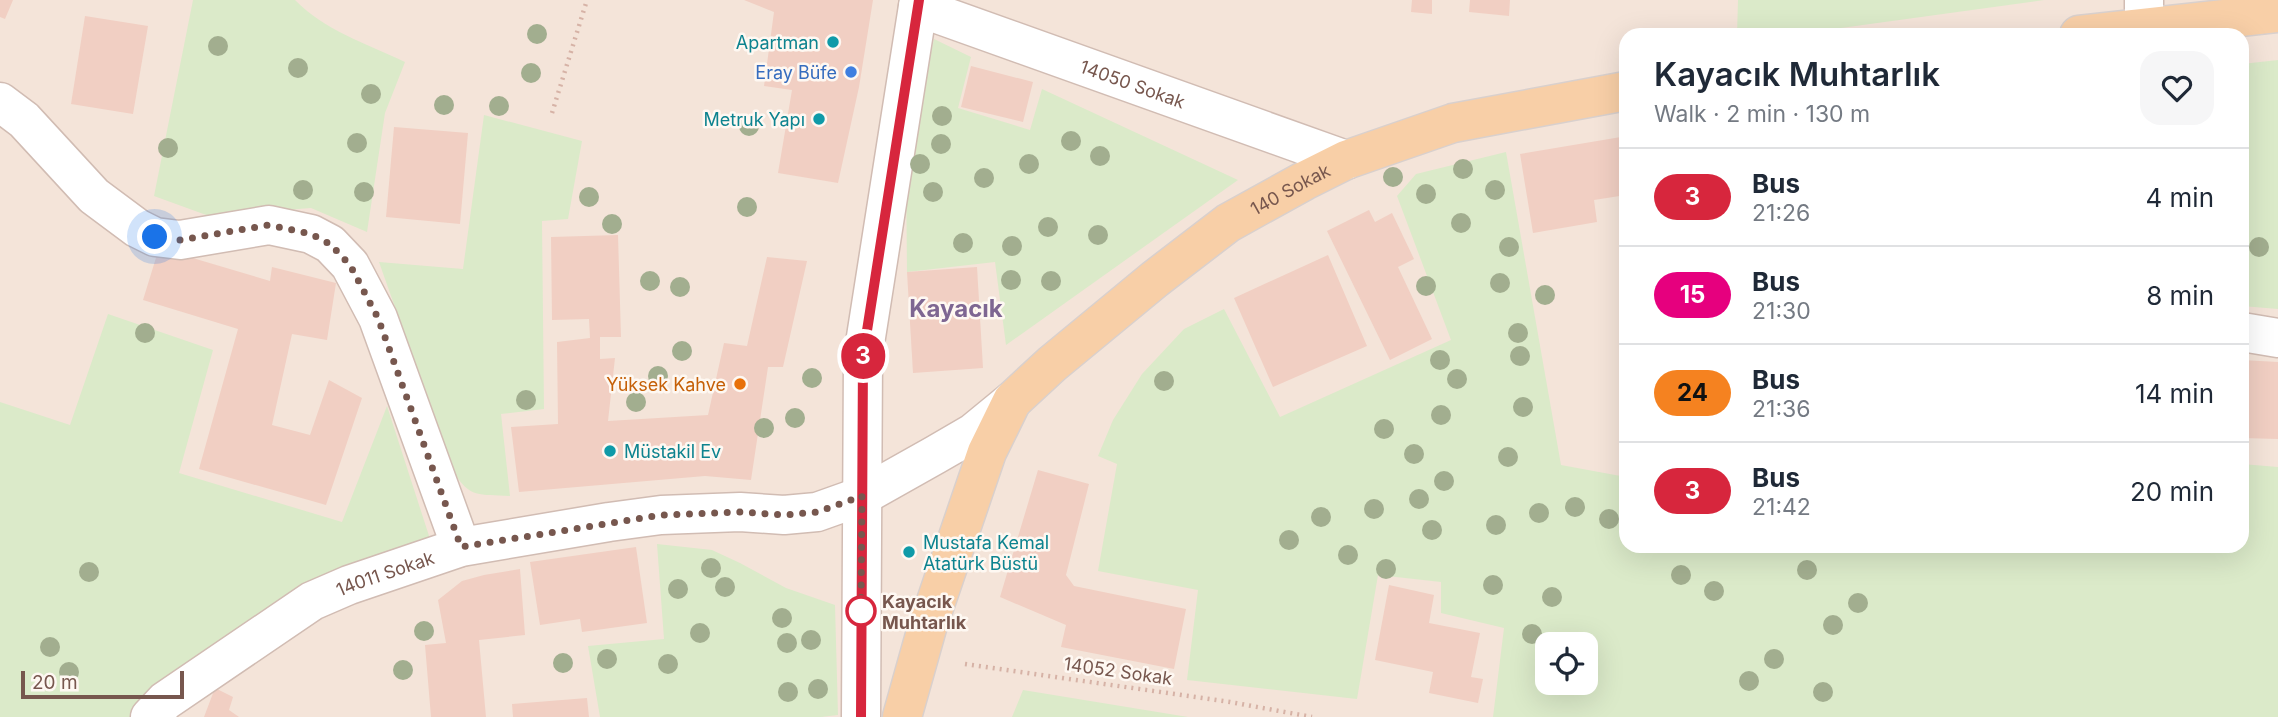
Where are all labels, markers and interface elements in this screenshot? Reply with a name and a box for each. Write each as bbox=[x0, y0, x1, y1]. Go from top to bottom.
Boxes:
place label: Apartman bbox=[736, 32, 819, 53]
marker: Apartman bbox=[825, 34, 841, 50]
button: heart bbox=[2140, 51, 2214, 125]
text: Kayacık Muhtarlık bbox=[1654, 54, 1940, 94]
street label: 14050 Sokak bbox=[1077, 55, 1188, 112]
place label: Eray Büfe bbox=[755, 62, 837, 83]
marker: Eray Büfe bbox=[843, 64, 859, 80]
text: Walk · 2 min · 130 m bbox=[1654, 100, 1870, 128]
place label: Metruk Yapı bbox=[704, 109, 805, 130]
marker: Metruk Yapı bbox=[811, 111, 827, 127]
street label: 140 Sokak bbox=[1247, 159, 1334, 219]
text: Bus bbox=[1752, 168, 1800, 199]
text: 3 bbox=[1685, 182, 1700, 211]
text: 4 min bbox=[2145, 182, 2214, 213]
text: 21:26 bbox=[1752, 199, 1810, 227]
your location bbox=[137, 219, 172, 254]
text: Bus bbox=[1752, 266, 1800, 297]
text: 15 bbox=[1680, 280, 1705, 309]
text: 8 min bbox=[2146, 280, 2214, 311]
district label: Kayacık bbox=[909, 294, 1003, 323]
text: 21:30 bbox=[1752, 297, 1811, 325]
line badge: 3 bbox=[840, 333, 886, 379]
text: 3 bbox=[855, 341, 871, 370]
text: Bus bbox=[1752, 364, 1800, 395]
place label: Yüksek Kahve bbox=[606, 374, 726, 395]
marker: Yüksek Kahve bbox=[732, 376, 748, 392]
text: 24 bbox=[1677, 378, 1708, 407]
text: 14 min bbox=[2135, 378, 2214, 409]
text: 21:36 bbox=[1752, 395, 1810, 423]
place label: Müstakil Ev bbox=[624, 441, 721, 462]
marker: Müstakil Ev bbox=[602, 443, 618, 459]
text: Bus bbox=[1752, 462, 1800, 493]
text: 3 bbox=[1685, 476, 1700, 505]
text: 20 min bbox=[2130, 476, 2214, 507]
text: 21:42 bbox=[1752, 493, 1811, 521]
place label: Mustafa Kemal Atatürk Büstü bbox=[923, 532, 1049, 574]
marker: Mustafa Kemal Atatürk Büstü bbox=[901, 544, 917, 560]
street label: 14011 Sokak bbox=[333, 546, 437, 600]
place label: Kayacık Muhtarlık bbox=[882, 591, 967, 633]
marker: Kayacık Muhtarlık bbox=[846, 596, 876, 626]
map controls bbox=[1535, 632, 1598, 695]
button: locate bbox=[1535, 632, 1598, 695]
street label: 14052 Sokak bbox=[1062, 653, 1174, 689]
scale bar bbox=[21, 668, 184, 700]
text: 20 m bbox=[32, 671, 78, 694]

